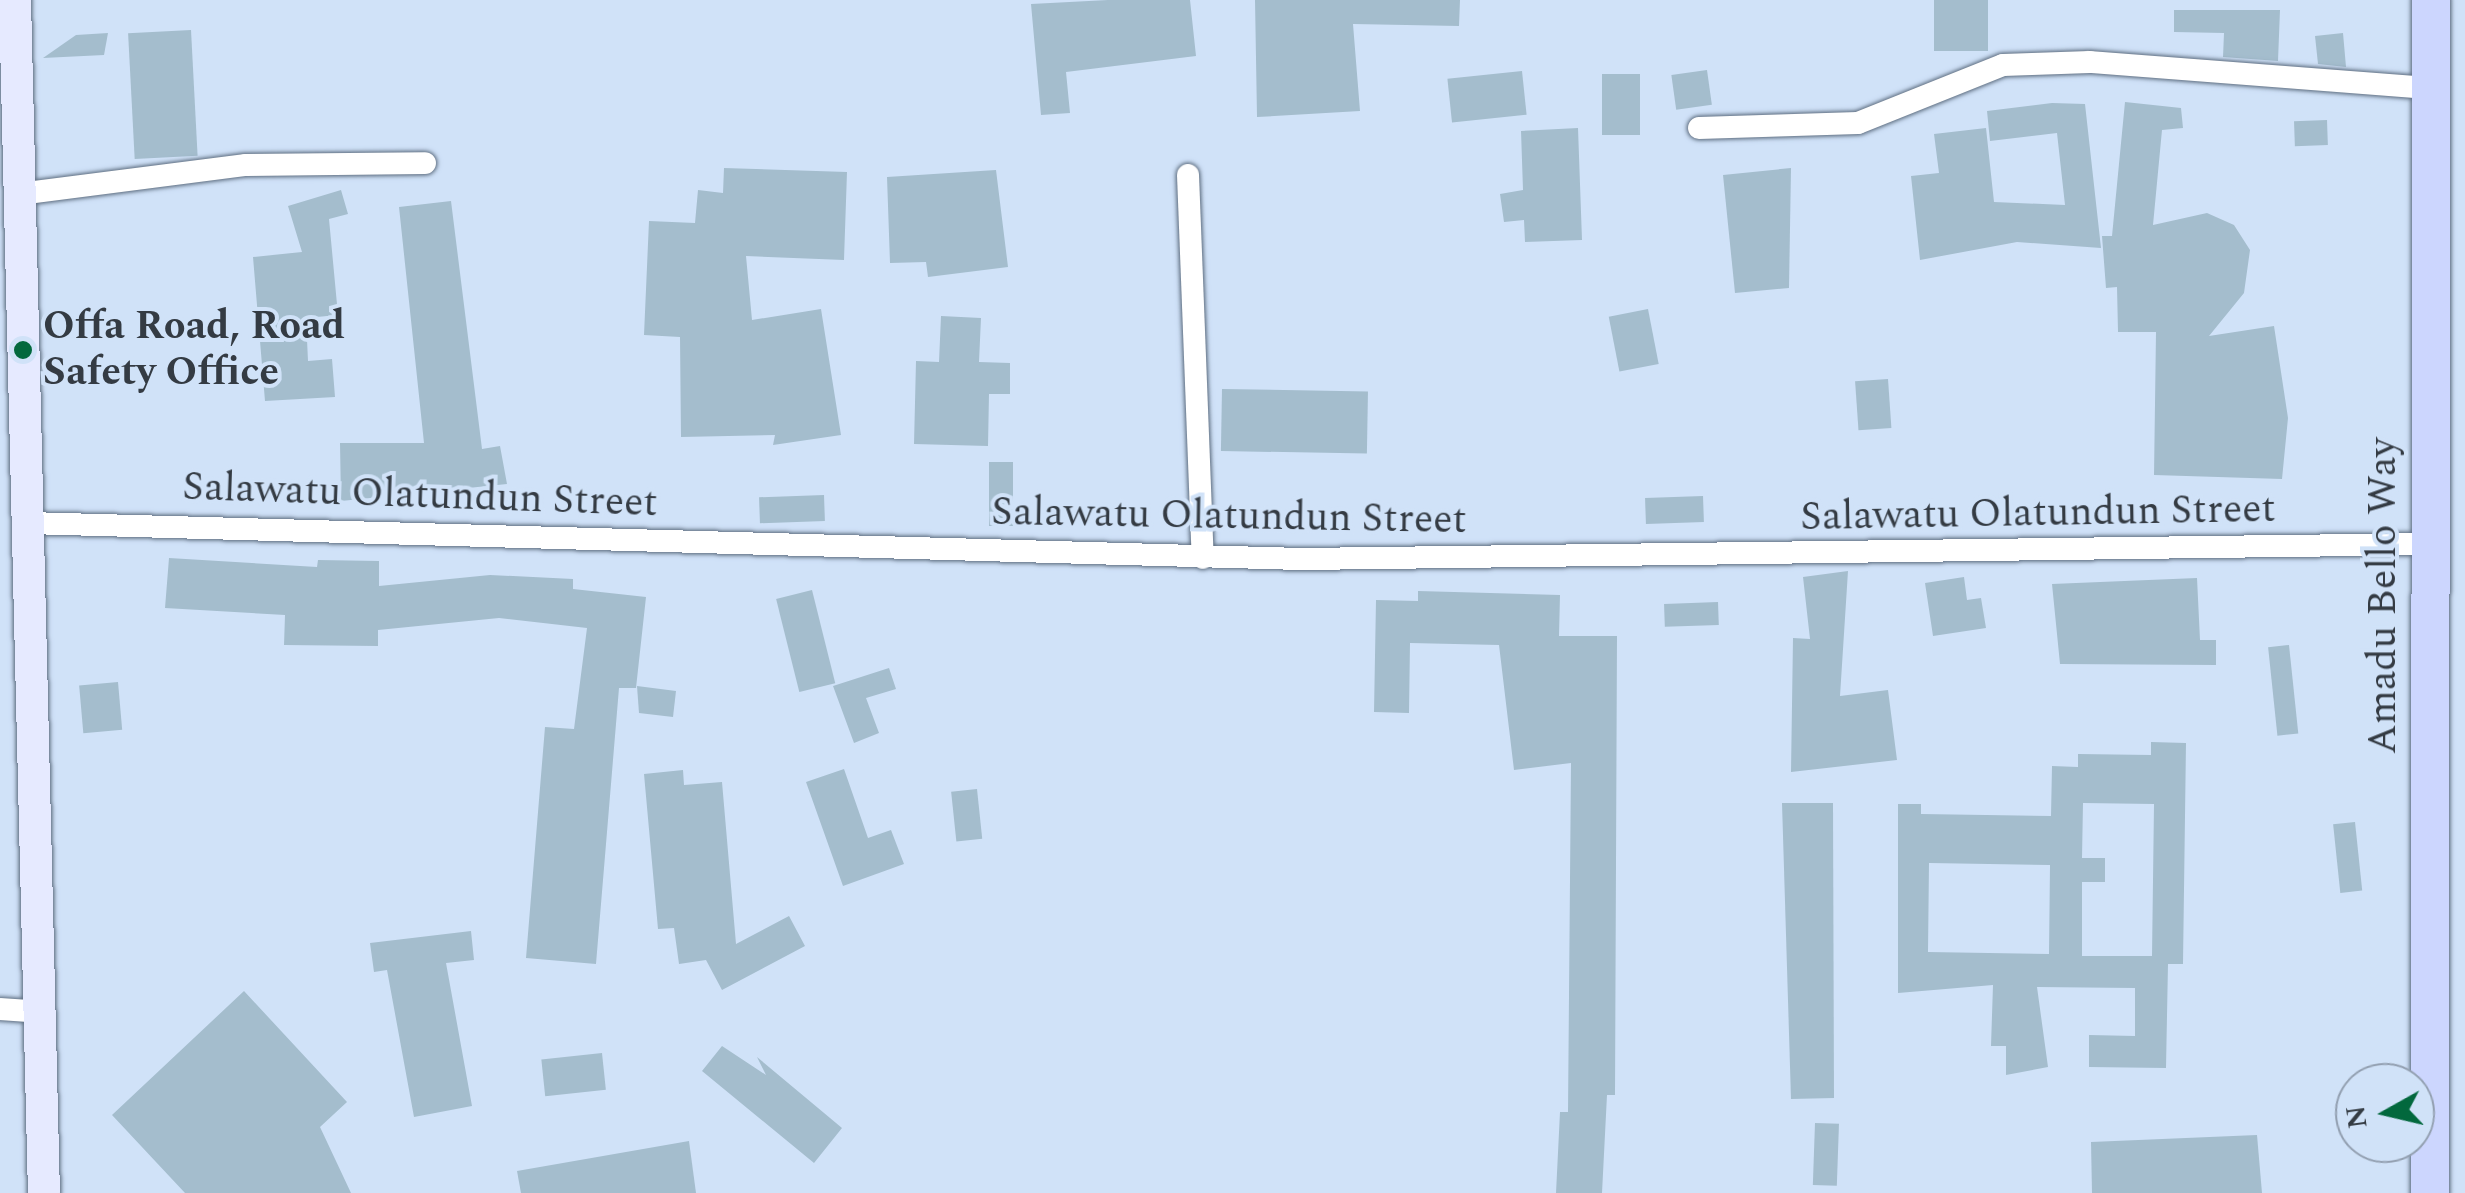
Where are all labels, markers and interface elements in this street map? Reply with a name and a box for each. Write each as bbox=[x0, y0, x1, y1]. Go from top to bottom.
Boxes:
place label: Offa Road, Road Safety Office bbox=[43, 303, 345, 397]
marker: Offa Road, Road Safety Office bbox=[12, 339, 34, 361]
street label: Amadu Bello Way bbox=[2360, 438, 2408, 754]
street label: Salawatu Olatundun Street bbox=[182, 464, 658, 528]
street label: Salawatu Olatundun Street bbox=[1800, 486, 2276, 542]
street label: Salawatu Olatundun Street bbox=[991, 489, 1467, 545]
north arrow bbox=[2335, 1063, 2435, 1163]
text: N bbox=[2334, 1103, 2380, 1131]

